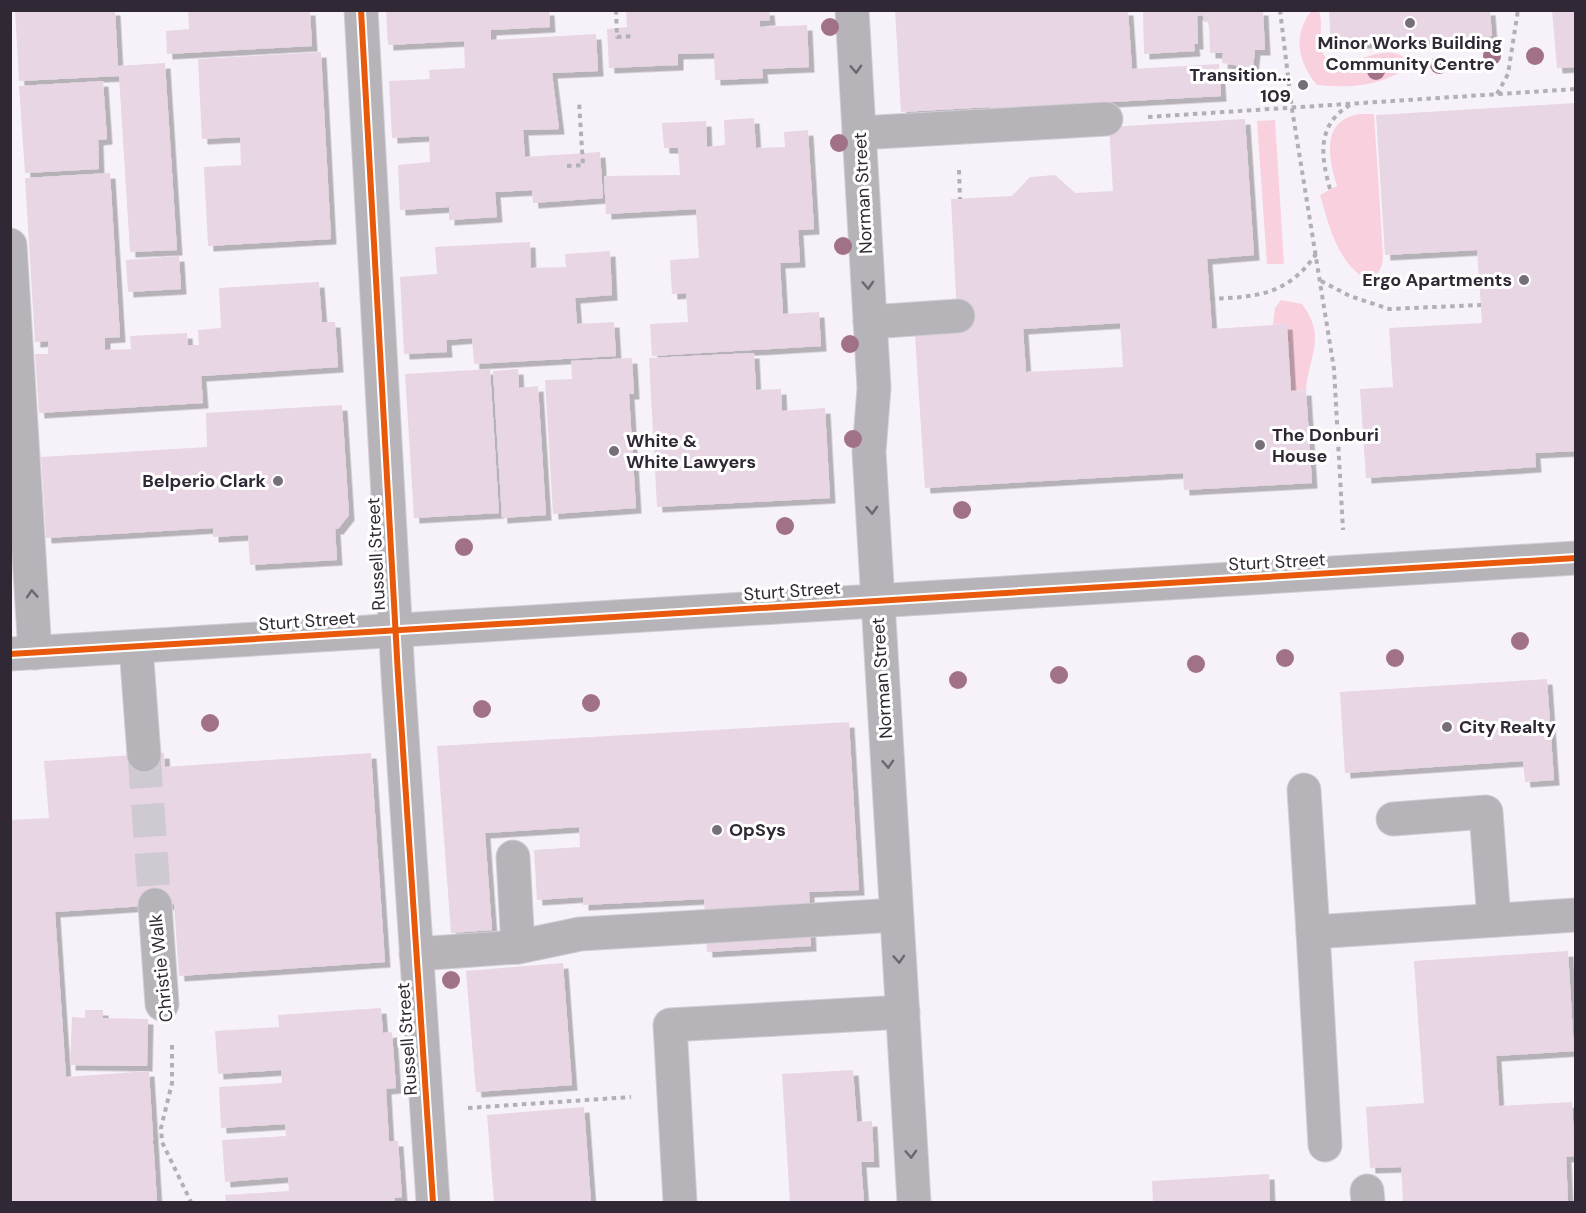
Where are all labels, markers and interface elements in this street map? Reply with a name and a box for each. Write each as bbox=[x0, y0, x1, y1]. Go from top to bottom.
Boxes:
marker: Minor Works Building Community Centre bbox=[1403, 16, 1417, 30]
place label: Minor Works Building Community Centre bbox=[1318, 31, 1502, 76]
place label: Transition... 109 bbox=[1189, 63, 1291, 108]
one-way arrow bbox=[849, 64, 862, 73]
marker: Transition... 109 bbox=[1296, 78, 1310, 92]
street label: Norman Street bbox=[848, 132, 878, 254]
place label: Ergo Apartments bbox=[1362, 268, 1512, 292]
marker: Ergo Apartments bbox=[1517, 273, 1531, 287]
one-way arrow bbox=[861, 280, 874, 289]
place label: The Donburi House bbox=[1272, 423, 1379, 468]
place label: White & White Lawyers bbox=[626, 429, 756, 474]
marker: The Donburi House bbox=[1253, 438, 1267, 452]
marker: White & White Lawyers bbox=[607, 444, 621, 458]
place label: Belperio Clark bbox=[142, 469, 267, 493]
marker: Belperio Clark bbox=[271, 474, 285, 488]
street label: Russell Street bbox=[361, 497, 391, 611]
one-way arrow bbox=[866, 505, 879, 514]
street label: Sturt Street bbox=[1228, 547, 1326, 577]
street label: Sturt Street bbox=[743, 576, 841, 606]
one-way arrow bbox=[25, 590, 38, 599]
street label: Sturt Street bbox=[258, 606, 356, 636]
street label: Norman Street bbox=[866, 616, 898, 740]
place label: City Realty bbox=[1459, 715, 1556, 739]
marker: City Realty bbox=[1440, 720, 1454, 734]
one-way arrow bbox=[881, 760, 894, 769]
place label: OpSys bbox=[729, 818, 786, 842]
marker: OpSys bbox=[710, 823, 724, 837]
street label: Christie Walk bbox=[143, 913, 179, 1023]
one-way arrow bbox=[893, 955, 906, 964]
street label: Russell Street bbox=[391, 982, 423, 1096]
one-way arrow bbox=[904, 1149, 917, 1158]

